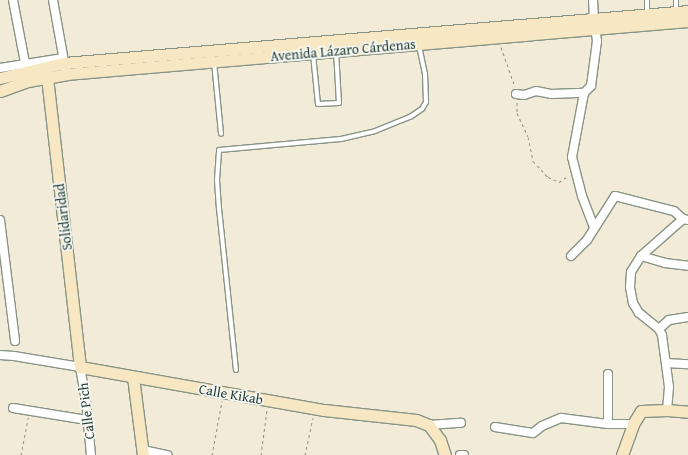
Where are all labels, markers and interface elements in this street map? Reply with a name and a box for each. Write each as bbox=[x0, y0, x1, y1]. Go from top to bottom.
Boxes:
street label: Avenida Lázaro Cárdenas bbox=[270, 35, 416, 65]
street label: Solidaridad bbox=[51, 183, 75, 251]
street label: Calle Kikab bbox=[198, 380, 264, 408]
street label: Calle Pich bbox=[74, 382, 98, 440]

